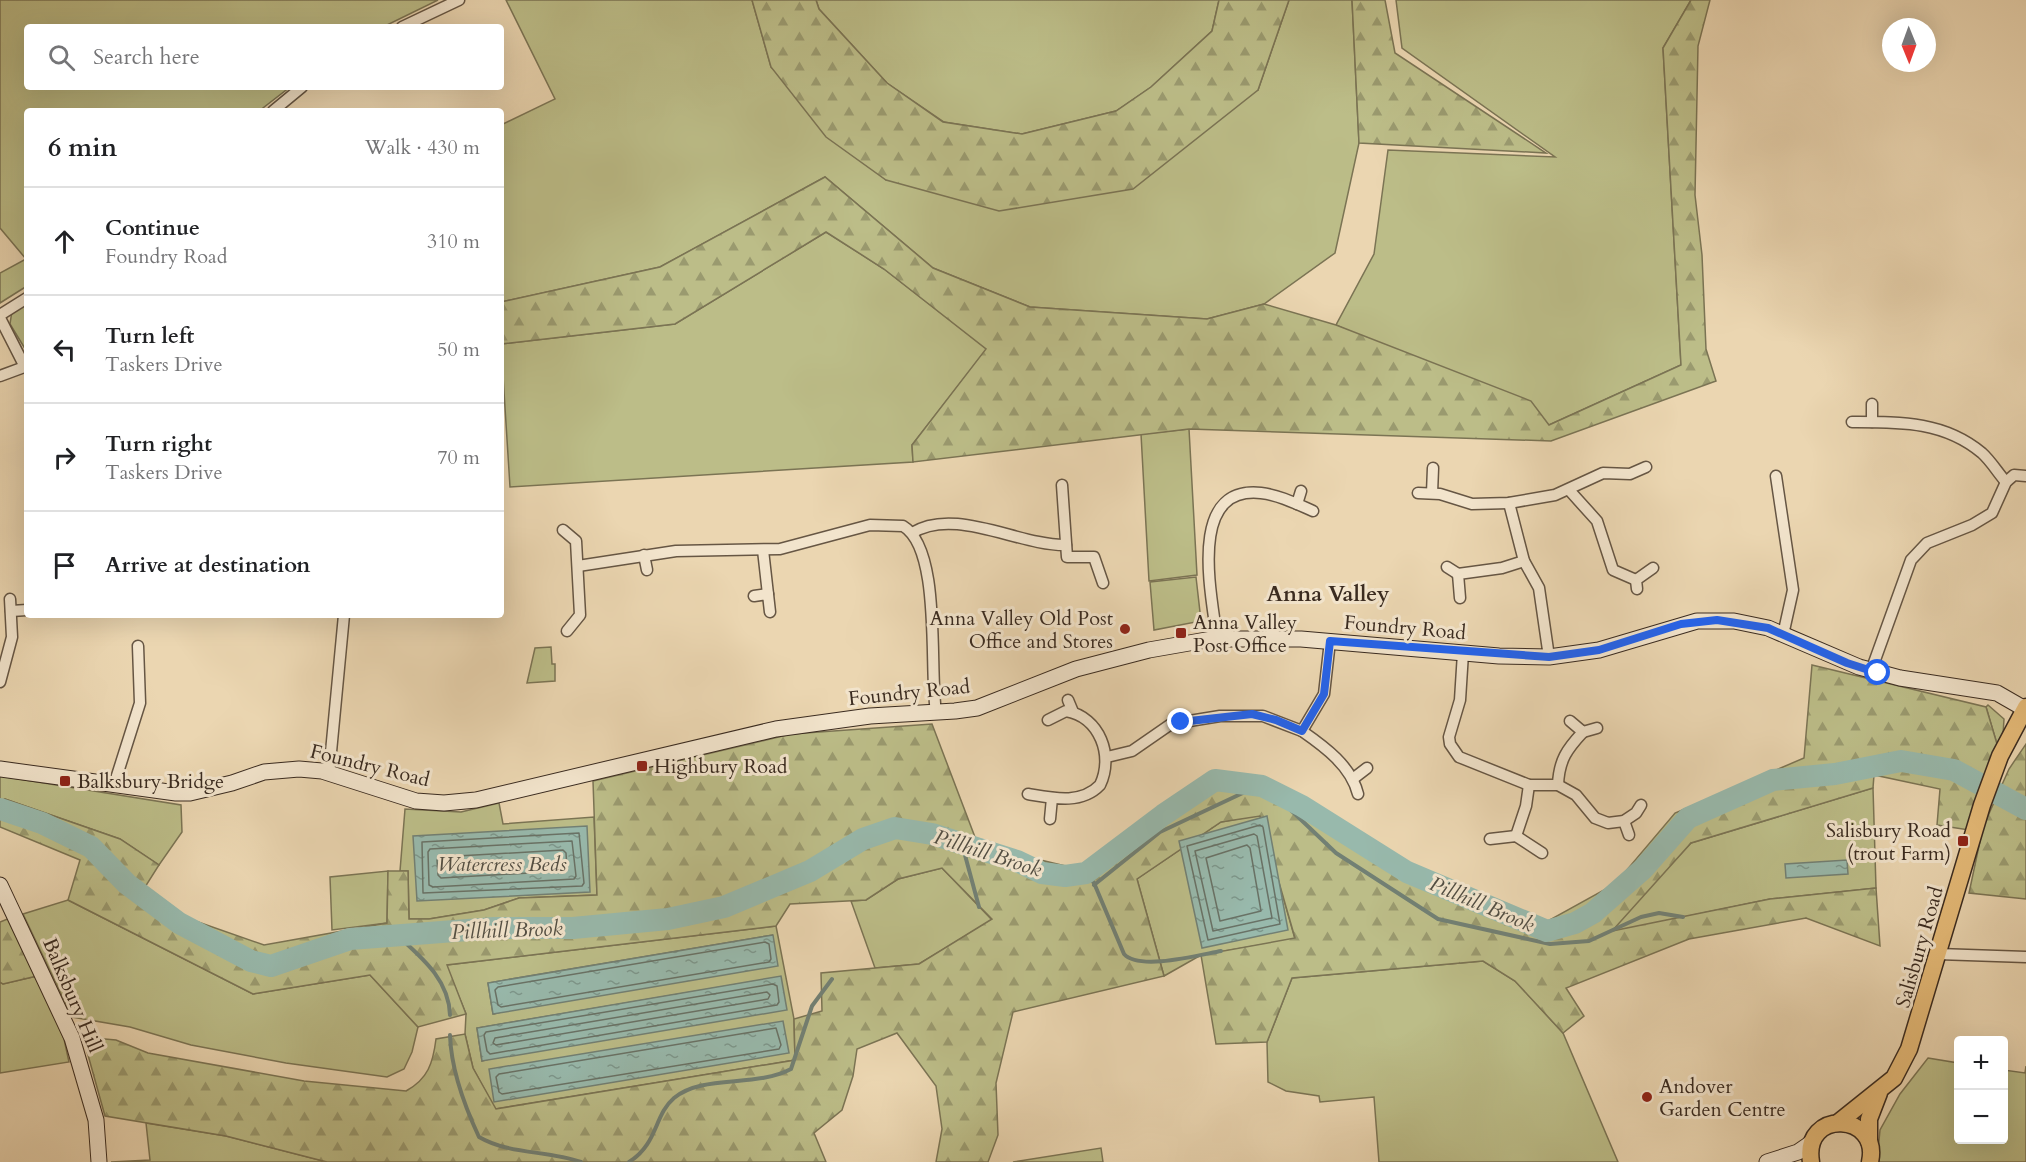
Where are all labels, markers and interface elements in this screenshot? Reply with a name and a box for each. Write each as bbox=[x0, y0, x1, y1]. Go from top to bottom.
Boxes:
north arrow bbox=[1882, 18, 1936, 72]
search box bbox=[24, 24, 504, 90]
icon: search bbox=[45, 41, 78, 74]
text: Search here bbox=[93, 42, 200, 72]
text: 6 min bbox=[48, 130, 117, 165]
text: Walk · 430 m bbox=[365, 134, 480, 161]
text: Continue bbox=[105, 213, 200, 243]
icon: ahead bbox=[48, 225, 81, 258]
text: 310 m bbox=[427, 228, 480, 255]
text: Foundry Road bbox=[105, 243, 227, 270]
text: Turn left bbox=[105, 321, 194, 351]
icon: left bbox=[48, 333, 81, 366]
text: 50 m bbox=[437, 336, 480, 363]
text: Taskers Drive bbox=[105, 351, 223, 378]
text: Turn right bbox=[105, 429, 212, 459]
icon: right bbox=[48, 441, 81, 474]
text: 70 m bbox=[437, 444, 480, 471]
text: Taskers Drive bbox=[105, 459, 223, 486]
icon: arrive bbox=[48, 549, 81, 582]
text: Arrive at destination bbox=[105, 550, 310, 580]
district label: Anna Valley bbox=[1266, 579, 1390, 609]
place label: Anna Valley Old Post Office and Stores bbox=[929, 605, 1114, 655]
place label: Anna Valley Post Office bbox=[1193, 609, 1298, 659]
street label: Foundry Road bbox=[1343, 609, 1467, 646]
marker: Anna Valley Old Post Office and Stores bbox=[1118, 622, 1132, 636]
marker: Anna Valley Post Office bbox=[1174, 626, 1188, 640]
route start bbox=[1864, 659, 1890, 685]
street label: Foundry Road bbox=[847, 673, 972, 712]
route end bbox=[1167, 708, 1193, 734]
street label: Foundry Road bbox=[307, 738, 433, 793]
place label: Highbury Road bbox=[654, 753, 788, 780]
marker: Highbury Road bbox=[635, 759, 649, 773]
place label: Balksbury Bridge bbox=[77, 768, 224, 795]
marker: Balksbury Bridge bbox=[58, 774, 72, 788]
place label: Salisbury Road (trout Farm) bbox=[1826, 817, 1951, 867]
water label: Pillhill Brook bbox=[930, 822, 1046, 885]
marker: Salisbury Road (trout Farm) bbox=[1956, 834, 1970, 848]
water label: Watercress Beds bbox=[437, 850, 567, 879]
water label: Pillhill Brook bbox=[1425, 869, 1539, 940]
street label: Salisbury Road bbox=[1889, 883, 1950, 1011]
water label: Pillhill Brook bbox=[451, 914, 564, 947]
street label: Balksbury Hill bbox=[36, 934, 109, 1057]
map controls bbox=[1954, 1036, 2008, 1144]
button: + bbox=[1954, 1036, 2008, 1090]
place label: Andover Garden Centre bbox=[1659, 1073, 1786, 1123]
marker: Andover Garden Centre bbox=[1640, 1090, 1654, 1104]
button: − bbox=[1954, 1090, 2008, 1144]

